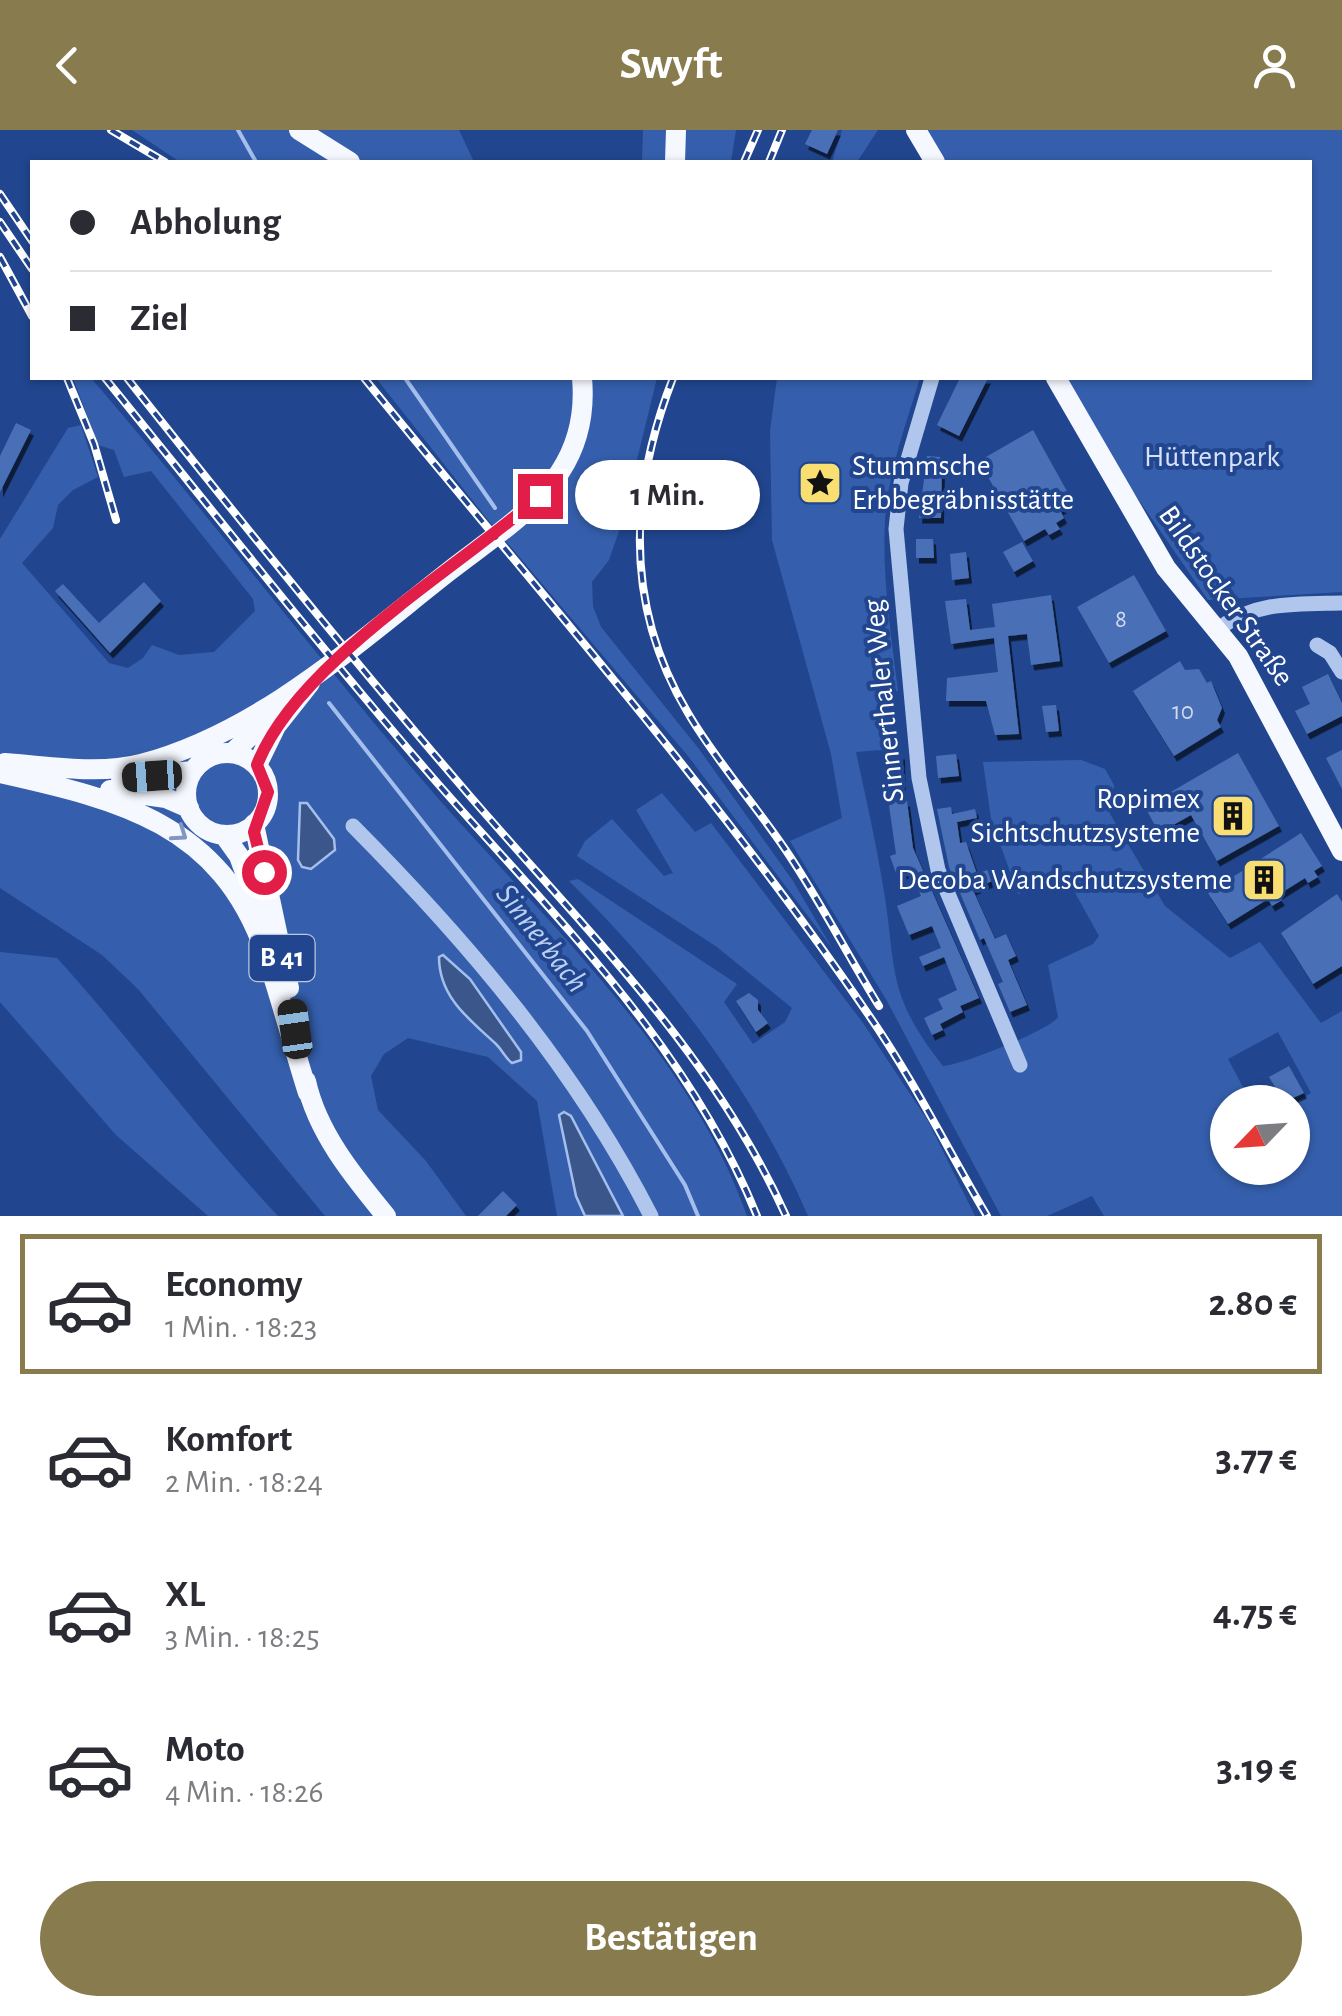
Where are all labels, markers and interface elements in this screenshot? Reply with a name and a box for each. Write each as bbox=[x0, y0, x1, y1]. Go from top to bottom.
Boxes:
icon: back bbox=[40, 38, 95, 93]
icon: person bbox=[1247, 38, 1302, 93]
text: Swyft bbox=[619, 42, 723, 87]
text: Abholung bbox=[130, 204, 281, 242]
text: Ziel bbox=[130, 300, 188, 338]
park label: Hüttenpark bbox=[1144, 442, 1280, 472]
place label: Stummsche Erbbegräbnisstätte bbox=[852, 451, 1074, 515]
place icon: Stummsche Erbbegräbnisstätte bbox=[797, 460, 843, 506]
callout: 1 Min. bbox=[575, 461, 760, 531]
route end bbox=[518, 474, 563, 519]
text: 1 Min. bbox=[630, 479, 705, 511]
street label: Bildstocker Straße bbox=[1153, 501, 1299, 691]
street label: Sinnerthaler Weg bbox=[858, 598, 910, 804]
house number: 8 bbox=[1115, 607, 1127, 632]
house number: 10 bbox=[1172, 699, 1194, 724]
car bbox=[121, 759, 183, 793]
place label: Ropimex Sichtschutzsysteme bbox=[971, 784, 1200, 848]
building icon: Ropimex Sichtschutzsysteme bbox=[1210, 793, 1256, 839]
one-way arrow bbox=[169, 822, 187, 840]
route start bbox=[242, 850, 287, 895]
building icon: Decoba Wandschutzsysteme bbox=[1241, 857, 1287, 903]
place label: Decoba Wandschutzsysteme bbox=[897, 865, 1232, 895]
water label: Sinnerbach bbox=[490, 878, 594, 998]
road number: B 41 bbox=[250, 935, 314, 981]
car bbox=[276, 997, 314, 1061]
north arrow bbox=[1210, 1085, 1310, 1185]
map controls bbox=[1210, 1085, 1310, 1185]
icon: car bbox=[45, 1259, 135, 1349]
text: Economy bbox=[165, 1266, 303, 1304]
text: 2.80 € bbox=[1208, 1285, 1297, 1323]
text: 1 Min. · 18:23 bbox=[165, 1311, 317, 1343]
icon: car bbox=[45, 1414, 135, 1504]
text: Komfort bbox=[165, 1421, 292, 1459]
text: 3.77 € bbox=[1216, 1440, 1297, 1478]
text: 2 Min. · 18:24 bbox=[165, 1466, 323, 1498]
icon: car bbox=[45, 1569, 135, 1659]
text: XL bbox=[165, 1576, 205, 1614]
text: 4.75 € bbox=[1213, 1595, 1297, 1633]
text: 3 Min. · 18:25 bbox=[165, 1621, 320, 1653]
icon: car bbox=[45, 1724, 135, 1814]
text: Moto bbox=[165, 1731, 245, 1769]
text: 3.19 € bbox=[1216, 1750, 1297, 1788]
text: 4 Min. · 18:26 bbox=[165, 1776, 324, 1808]
button: Bestätigen bbox=[40, 1881, 1302, 1996]

